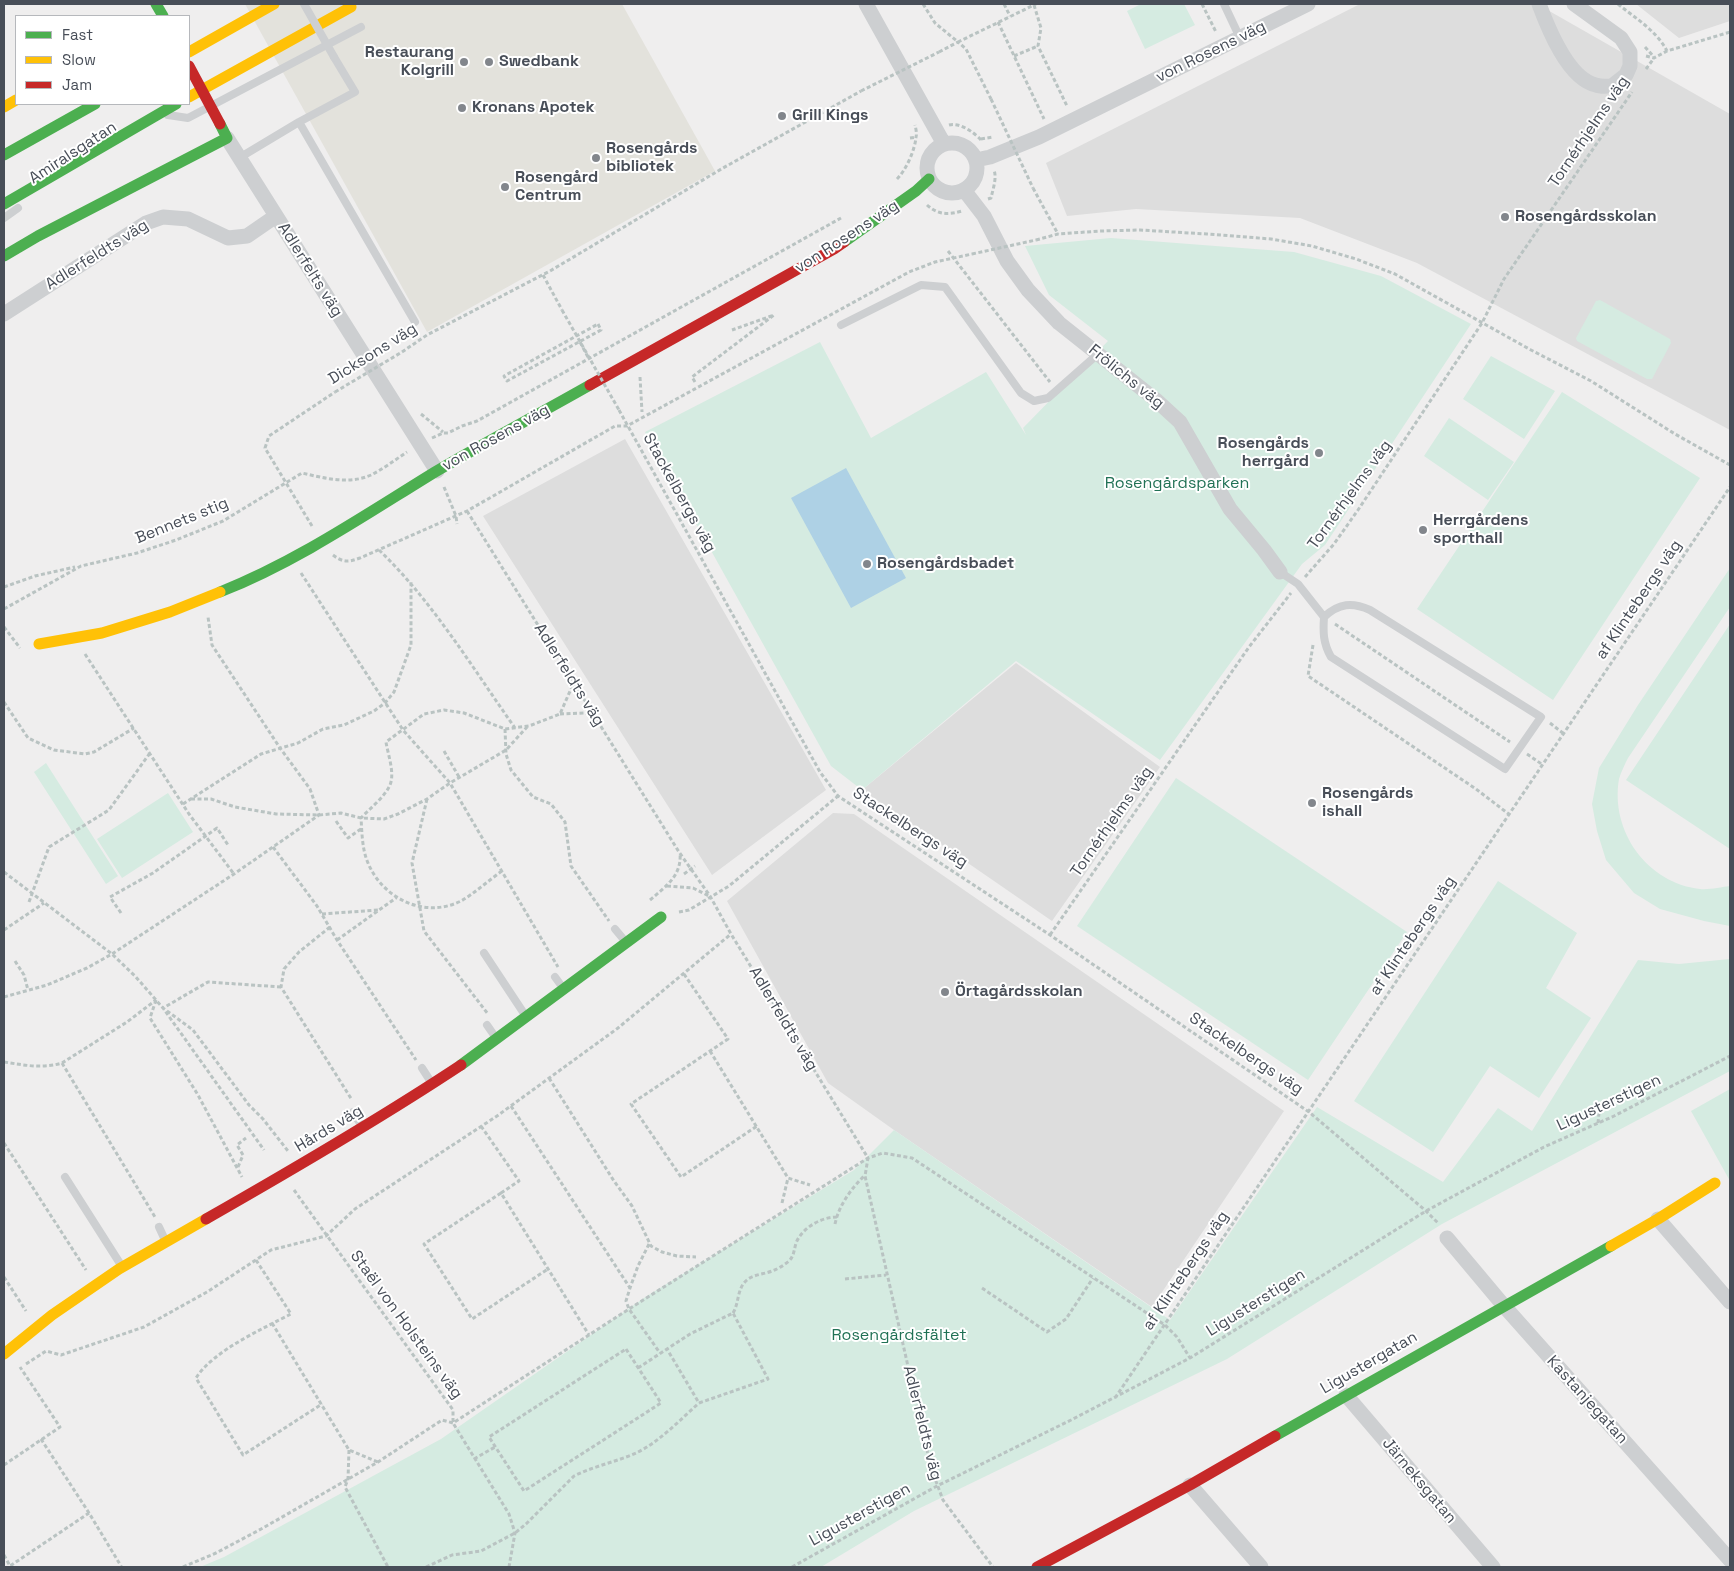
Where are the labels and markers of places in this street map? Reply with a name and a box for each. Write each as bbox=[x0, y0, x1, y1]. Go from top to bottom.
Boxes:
place label: Restaurang Kolgrill bbox=[365, 43, 454, 81]
place label: Swedbank bbox=[499, 52, 579, 72]
marker: Restaurang Kolgrill bbox=[458, 56, 470, 68]
marker: Swedbank bbox=[483, 56, 495, 68]
place label: Kronans Apotek bbox=[472, 98, 594, 118]
marker: Kronans Apotek bbox=[456, 102, 468, 114]
place label: Grill Kings bbox=[792, 106, 868, 126]
marker: Grill Kings bbox=[776, 110, 788, 122]
place label: Rosengårds bibliotek bbox=[606, 139, 697, 177]
marker: Rosengårds bibliotek bbox=[590, 152, 602, 164]
place label: Rosengård Centrum bbox=[515, 168, 598, 206]
marker: Rosengård Centrum bbox=[499, 181, 511, 193]
place label: Rosengårdsskolan bbox=[1515, 207, 1657, 227]
marker: Rosengårdsskolan bbox=[1499, 211, 1511, 223]
place label: Rosengårds herrgård bbox=[1218, 434, 1309, 472]
marker: Rosengårds herrgård bbox=[1313, 447, 1325, 459]
place label: Herrgårdens sporthall bbox=[1433, 511, 1528, 549]
marker: Herrgårdens sporthall bbox=[1417, 524, 1429, 536]
place label: Rosengårdsbadet bbox=[877, 554, 1014, 574]
marker: Rosengårdsbadet bbox=[861, 558, 873, 570]
place label: Rosengårds ishall bbox=[1322, 784, 1413, 822]
marker: Rosengårds ishall bbox=[1306, 797, 1318, 809]
place label: Örtagårdsskolan bbox=[955, 982, 1083, 1002]
marker: Örtagårdsskolan bbox=[939, 986, 951, 998]

